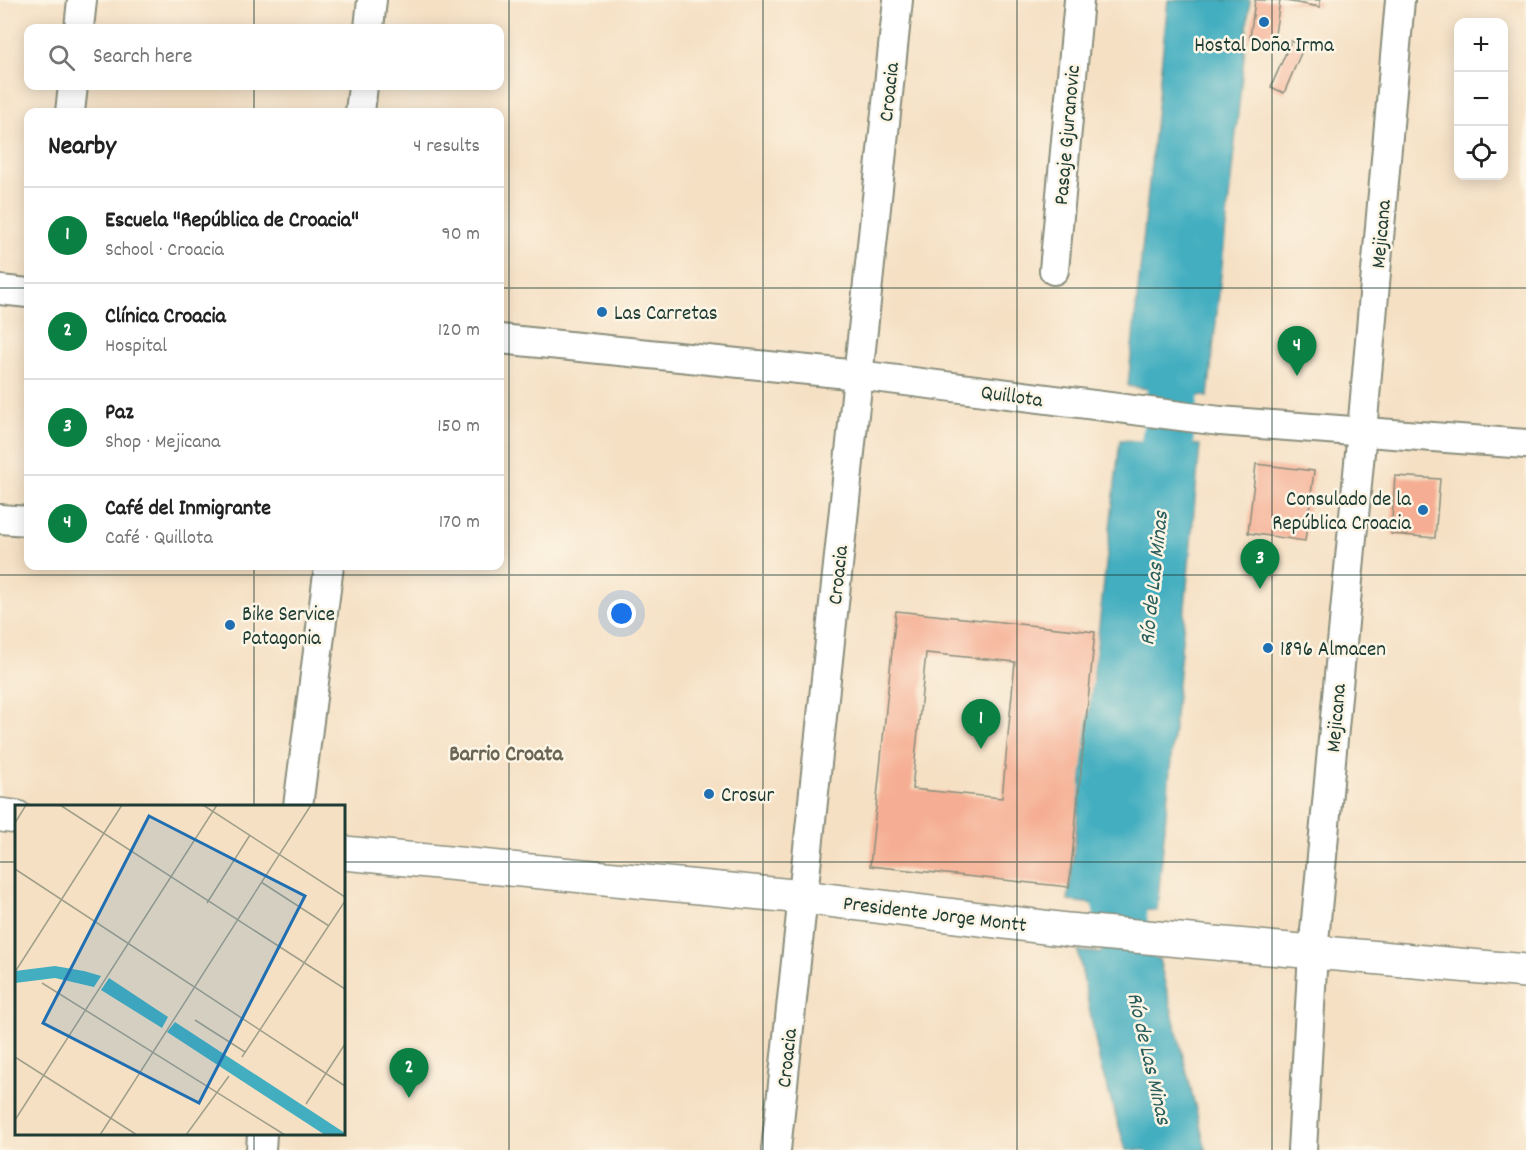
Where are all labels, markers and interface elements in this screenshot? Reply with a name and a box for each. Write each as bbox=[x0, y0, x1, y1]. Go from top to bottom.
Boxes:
marker: Hostal Doña Irma bbox=[1257, 15, 1271, 29]
map controls bbox=[1454, 18, 1508, 180]
button: + bbox=[1454, 18, 1508, 72]
search box bbox=[24, 24, 504, 90]
place label: Hostal Doña Irma bbox=[1194, 32, 1335, 62]
icon: search bbox=[45, 41, 78, 74]
text: Search here bbox=[93, 42, 192, 73]
street label: Croacia bbox=[873, 60, 909, 123]
street label: Pasaje Gjuranovic bbox=[1048, 64, 1090, 207]
button: − bbox=[1454, 72, 1508, 126]
button: locate bbox=[1454, 126, 1508, 180]
text: Nearby bbox=[48, 129, 116, 166]
text: 4 results bbox=[413, 133, 480, 161]
street label: Mejicana bbox=[1365, 198, 1401, 270]
text: Escuela "República de Croacia" bbox=[105, 206, 359, 237]
text: 1 bbox=[65, 221, 70, 249]
text: 90 m bbox=[442, 221, 480, 249]
text: School · Croacia bbox=[105, 237, 224, 265]
place label: Las Carretas bbox=[614, 300, 718, 330]
text: Clínica Croacia bbox=[105, 302, 226, 333]
marker: Las Carretas bbox=[595, 305, 609, 319]
text: 2 bbox=[63, 317, 72, 345]
text: 120 m bbox=[438, 317, 480, 345]
pin: 4 bbox=[1278, 326, 1316, 376]
text: Hospital bbox=[105, 333, 167, 361]
street label: Quillota bbox=[979, 379, 1046, 417]
text: Paz bbox=[105, 398, 134, 429]
text: 3 bbox=[63, 413, 72, 441]
text: 150 m bbox=[437, 413, 480, 441]
text: Shop · Mejicana bbox=[105, 429, 220, 457]
place label: Consulado de la República Croacia bbox=[1272, 486, 1412, 540]
text: Café del Inmigrante bbox=[105, 494, 271, 525]
marker: Consulado de la República Croacia bbox=[1416, 503, 1430, 517]
text: 4 bbox=[63, 509, 72, 537]
text: 170 m bbox=[439, 509, 480, 537]
water label: Río de Las Minas bbox=[1133, 509, 1178, 647]
text: Café · Quillota bbox=[105, 525, 213, 553]
pin: 3 bbox=[1240, 540, 1280, 589]
street label: Croacia bbox=[822, 543, 858, 606]
your location bbox=[607, 599, 636, 628]
place label: Bike Service Patagonia bbox=[242, 601, 335, 655]
marker: Bike Service Patagonia bbox=[223, 618, 237, 632]
place label: 1896 Almacen bbox=[1280, 636, 1386, 666]
marker: 1896 Almacen bbox=[1261, 641, 1275, 655]
street label: Mejicana bbox=[1320, 682, 1356, 754]
pin: 1 bbox=[962, 700, 1000, 749]
district label: Barrio Croata bbox=[449, 740, 563, 771]
place label: Crosur bbox=[721, 782, 774, 812]
marker: Crosur bbox=[702, 787, 716, 801]
inset map bbox=[15, 805, 345, 1135]
street label: Presidente Jorge Montt bbox=[841, 890, 1028, 942]
water label: Río de Las Minas bbox=[1117, 990, 1178, 1129]
street label: Croacia bbox=[771, 1026, 807, 1089]
pin: 2 bbox=[390, 1048, 428, 1098]

